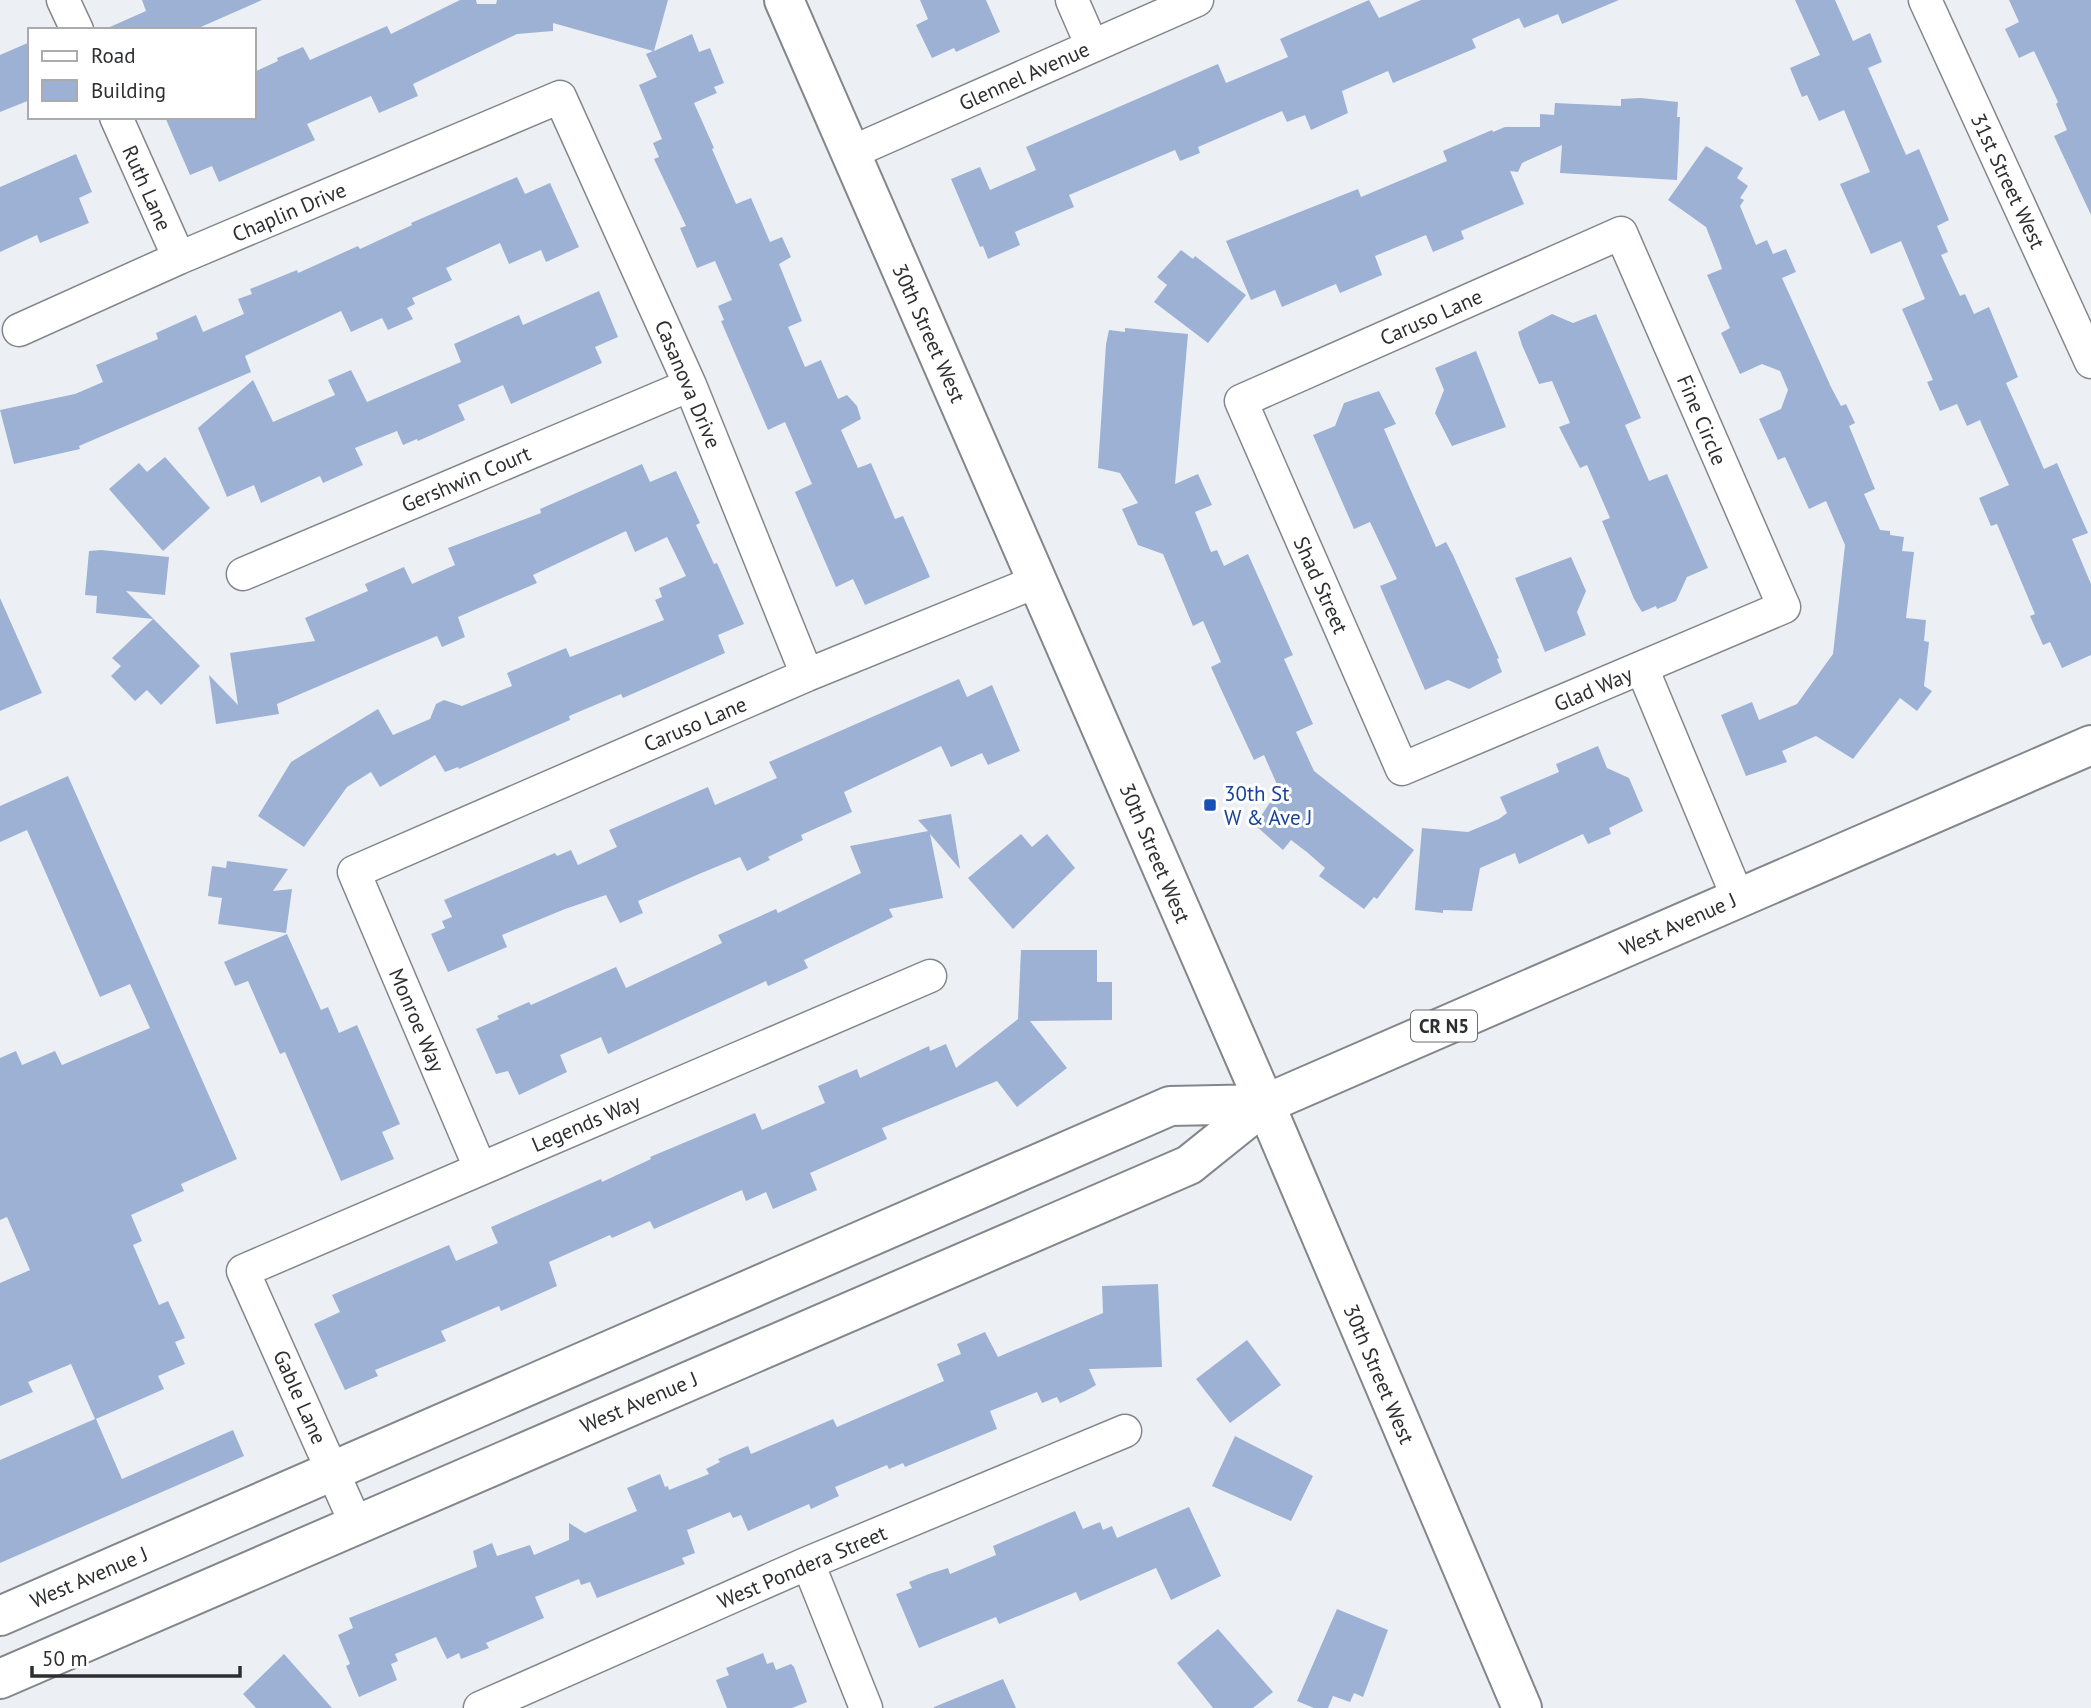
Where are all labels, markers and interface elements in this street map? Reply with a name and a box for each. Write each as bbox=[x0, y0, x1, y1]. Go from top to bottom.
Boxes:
legend bbox=[28, 28, 256, 119]
street label: Glennel Avenue bbox=[955, 35, 1093, 117]
text: Road bbox=[91, 42, 135, 69]
text: Building bbox=[91, 77, 166, 104]
street label: 31st Street West bbox=[1965, 109, 2051, 253]
street label: Ruth Lane bbox=[116, 141, 178, 235]
street label: Chaplin Drive bbox=[228, 176, 350, 248]
street label: 30th Street West bbox=[886, 259, 972, 407]
street label: Caruso Lane bbox=[1376, 282, 1486, 352]
street label: Casanova Drive bbox=[649, 316, 727, 452]
street label: Fine Circle bbox=[1671, 371, 1733, 469]
street label: Gershwin Court bbox=[397, 440, 535, 518]
street label: Shad Street bbox=[1288, 532, 1354, 638]
street label: Glad Way bbox=[1550, 660, 1637, 718]
street label: Caruso Lane bbox=[639, 690, 751, 758]
street label: 30th Street West bbox=[1113, 779, 1197, 927]
place label: 30th St W & Ave J bbox=[1224, 780, 1312, 831]
marker: 30th St W & Ave J bbox=[1202, 797, 1218, 813]
street label: West Avenue J bbox=[1615, 886, 1741, 962]
street label: Monroe Way bbox=[383, 964, 451, 1076]
road number: CR N5 bbox=[1411, 1010, 1477, 1042]
street label: Legends Way bbox=[528, 1088, 645, 1158]
street label: 30th Street West bbox=[1337, 1300, 1421, 1448]
street label: Gable Lane bbox=[267, 1346, 333, 1448]
street label: West Avenue J bbox=[576, 1365, 702, 1439]
street label: West Pondera Street bbox=[713, 1519, 891, 1615]
street label: West Avenue J bbox=[26, 1540, 152, 1614]
scale bar bbox=[32, 1634, 240, 1678]
text: 50 m bbox=[42, 1645, 88, 1672]

